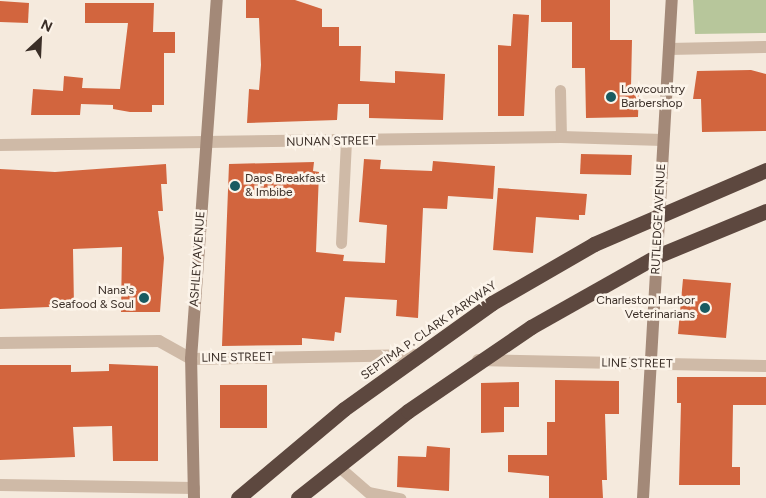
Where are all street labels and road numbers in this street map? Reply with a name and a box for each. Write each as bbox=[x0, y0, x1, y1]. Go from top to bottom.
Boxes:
street label: NUNAN STREET bbox=[286, 134, 376, 150]
street label: RUTLEDGE AVENUE bbox=[649, 163, 669, 275]
street label: ASHLEY AVENUE bbox=[187, 211, 209, 307]
street label: SEPTIMA P. CLARK PARKWAY bbox=[359, 279, 499, 383]
street label: LINE STREET bbox=[201, 350, 273, 366]
street label: LINE STREET bbox=[601, 356, 673, 372]

